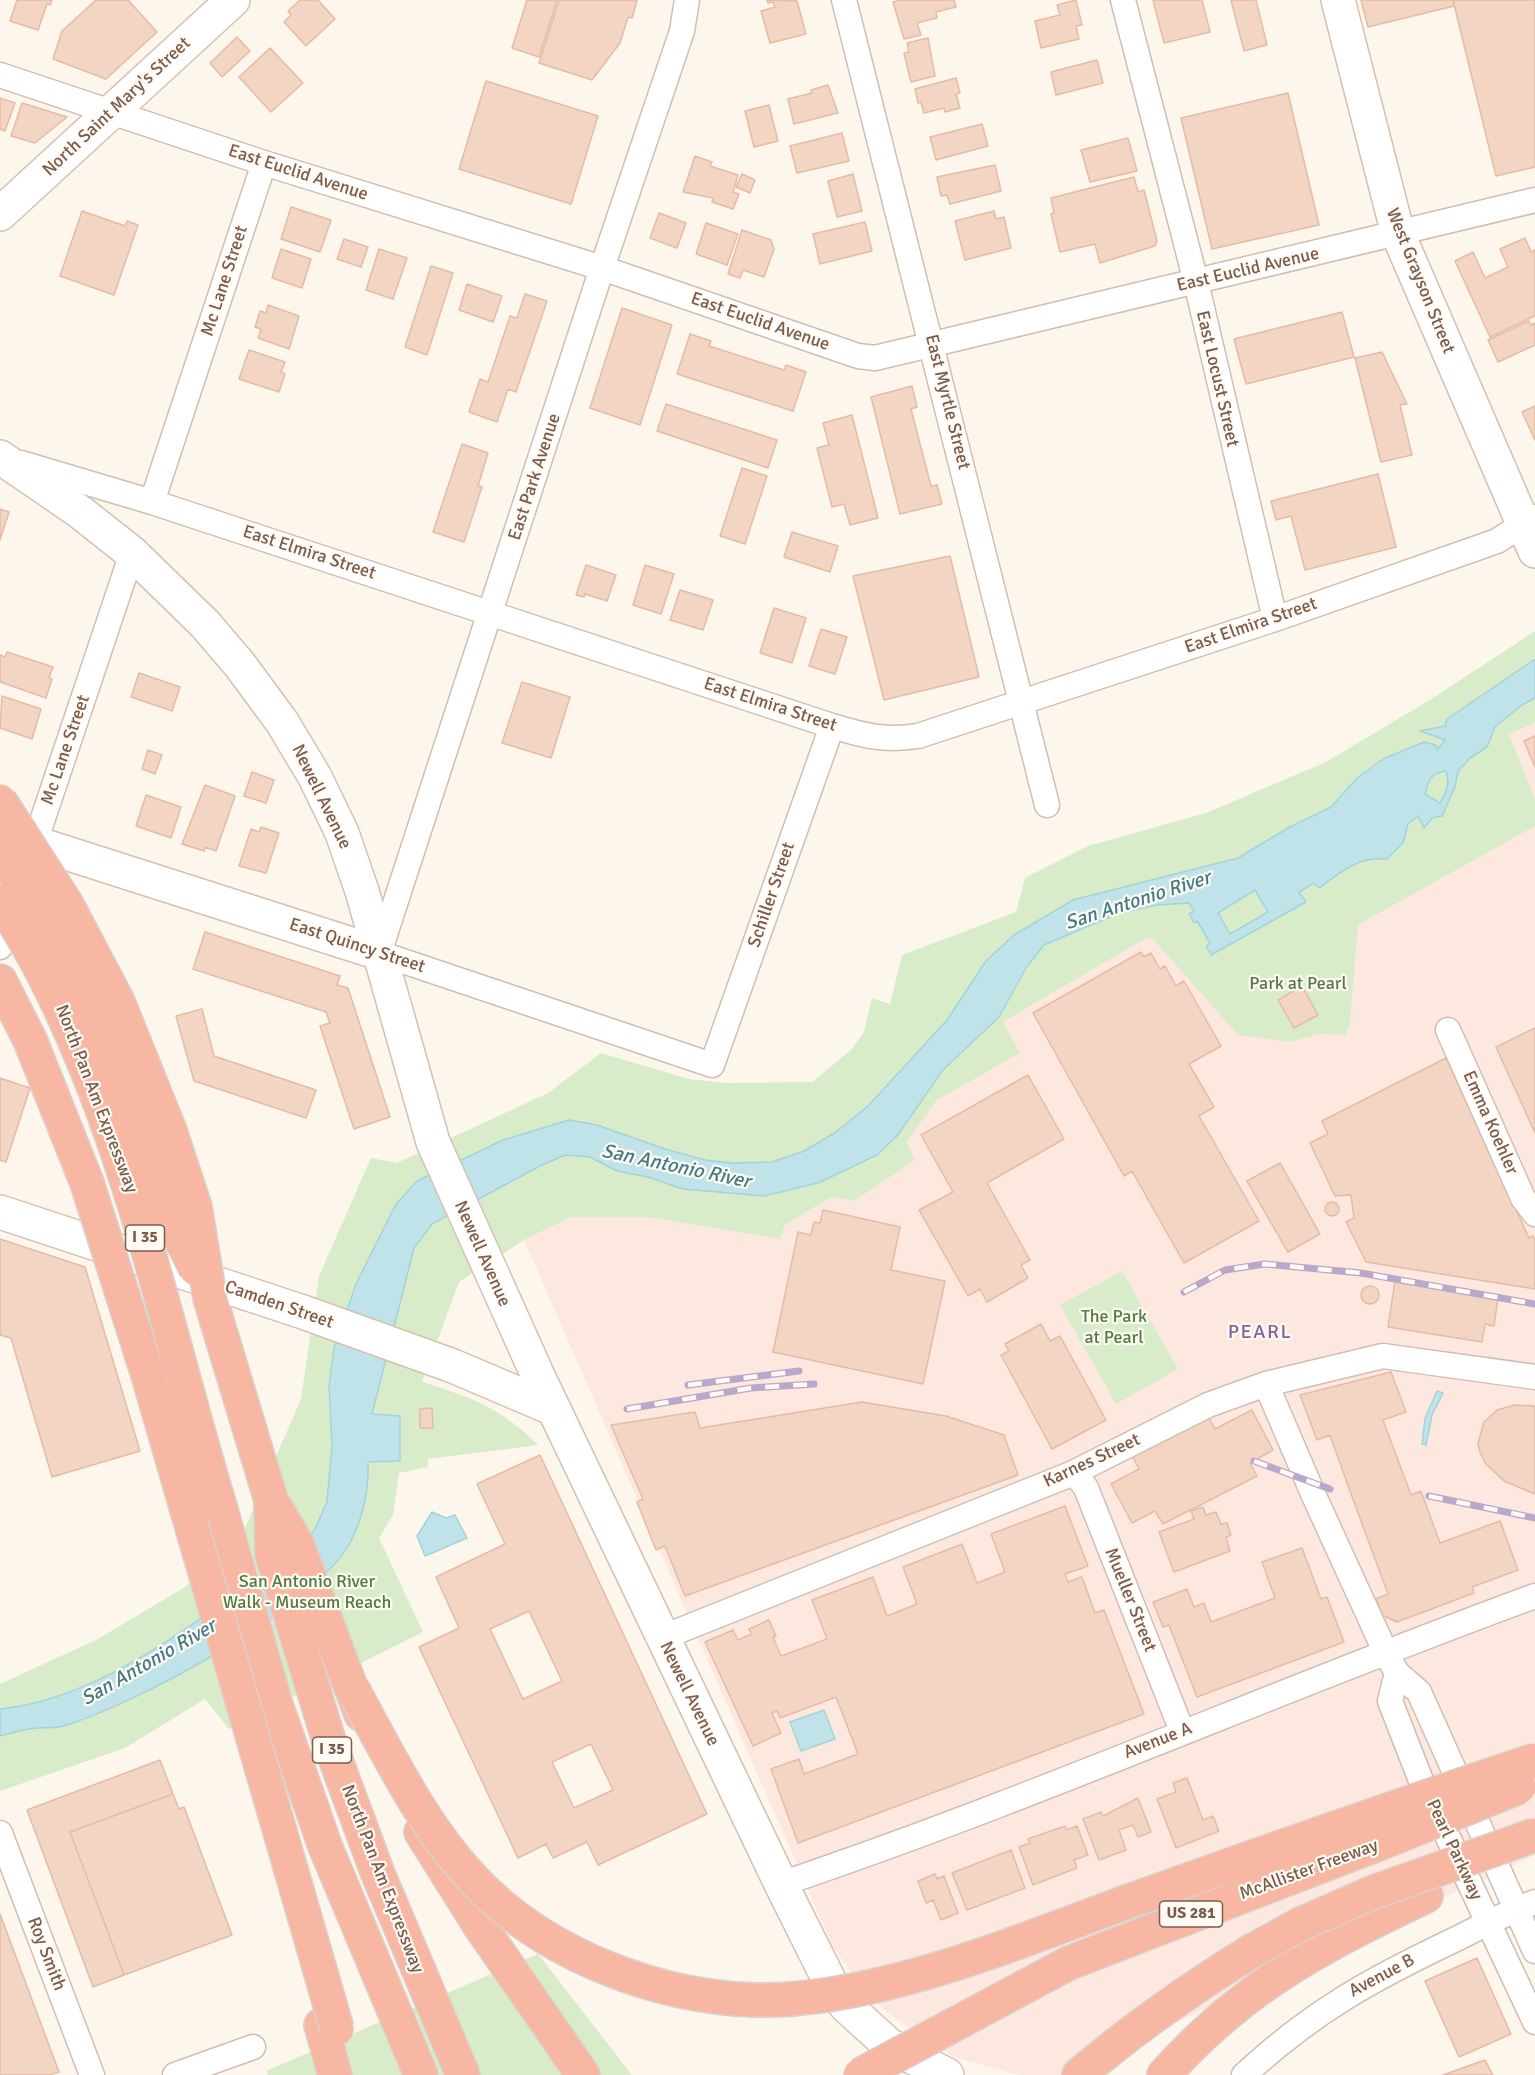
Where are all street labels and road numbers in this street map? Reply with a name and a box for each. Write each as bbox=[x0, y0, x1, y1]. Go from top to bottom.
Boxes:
street label: North Saint Mary's Street bbox=[39, 33, 195, 181]
street label: East Euclid Avenue bbox=[225, 140, 371, 206]
street label: West Grayson Street bbox=[1381, 205, 1459, 357]
street label: Mc Lane Street bbox=[197, 223, 253, 339]
street label: East Euclid Avenue bbox=[1175, 243, 1321, 297]
street label: East Euclid Avenue bbox=[688, 288, 832, 356]
street label: East Locust Street bbox=[1191, 309, 1243, 449]
street label: East Myrtle Street bbox=[920, 332, 974, 472]
street label: East Park Avenue bbox=[504, 411, 566, 543]
street label: East Elmira Street bbox=[240, 521, 378, 585]
street label: East Elmira Street bbox=[1182, 593, 1320, 659]
street label: East Elmira Street bbox=[701, 673, 839, 737]
street label: Mc Lane Street bbox=[37, 692, 95, 808]
street label: Newell Avenue bbox=[286, 741, 356, 853]
street label: Schiller Street bbox=[744, 840, 800, 950]
street label: East Quincy Street bbox=[286, 914, 428, 978]
street label: North Pan Am Expressway bbox=[50, 1002, 142, 1196]
street label: Emma Koehler bbox=[1457, 1068, 1523, 1178]
street label: Newell Avenue bbox=[449, 1198, 515, 1310]
road number: I 35 bbox=[126, 1225, 164, 1251]
street label: Camden Street bbox=[222, 1276, 336, 1334]
street label: Karnes Street bbox=[1040, 1429, 1144, 1493]
street label: Mueller Street bbox=[1099, 1545, 1161, 1655]
street label: Newell Avenue bbox=[654, 1638, 724, 1750]
street label: Avenue A bbox=[1121, 1718, 1195, 1764]
road number: I 35 bbox=[312, 1737, 352, 1763]
street label: North Pan Am Expressway bbox=[336, 1782, 428, 1976]
street label: Pearl Parkway bbox=[1421, 1796, 1487, 1904]
street label: McAllister Freeway bbox=[1237, 1835, 1381, 1905]
road number: US 281 bbox=[1160, 1901, 1222, 1927]
street label: Roy Smith bbox=[22, 1914, 70, 1994]
street label: Avenue B bbox=[1346, 1950, 1418, 2002]

